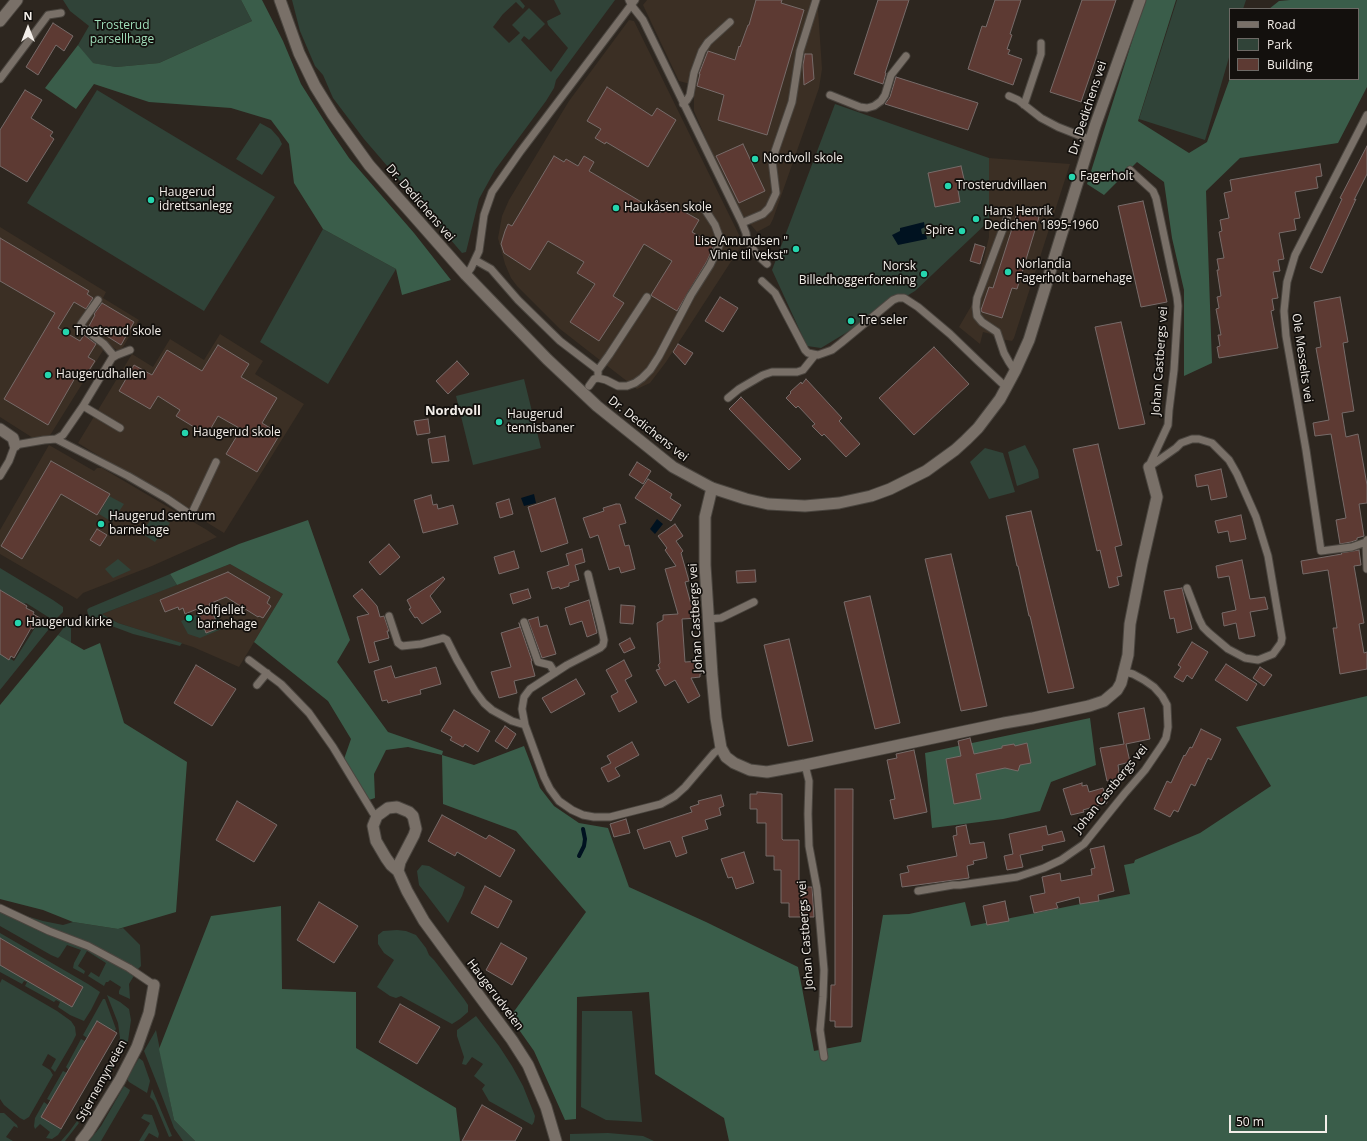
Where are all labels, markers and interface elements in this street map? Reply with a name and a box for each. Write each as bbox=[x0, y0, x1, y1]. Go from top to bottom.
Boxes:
north arrow bbox=[8, 8, 48, 48]
text: N bbox=[24, 8, 32, 23]
legend bbox=[1229, 8, 1359, 80]
text: Road bbox=[1267, 16, 1296, 33]
park label: Trosterud parsellhage bbox=[90, 19, 154, 47]
text: Park bbox=[1267, 36, 1292, 53]
text: Building bbox=[1267, 56, 1312, 73]
street label: Dr. Dedichens vei bbox=[1066, 59, 1110, 157]
place label: Nordvoll skole bbox=[763, 152, 843, 166]
marker: Nordvoll skole bbox=[750, 154, 760, 164]
street label: Dr. Dedichens vei bbox=[383, 161, 457, 245]
place label: Fagerholt bbox=[1080, 170, 1133, 184]
marker: Fagerholt bbox=[1067, 172, 1077, 182]
place label: Trosterudvillaen bbox=[956, 179, 1047, 193]
marker: Trosterudvillaen bbox=[943, 181, 953, 191]
place label: Haugerud idrettsanlegg bbox=[159, 186, 232, 214]
marker: Haugerud idrettsanlegg bbox=[146, 195, 156, 205]
place label: Haukåsen skole bbox=[624, 201, 712, 215]
marker: Haukåsen skole bbox=[611, 203, 621, 213]
place label: Hans Henrik Dedichen 1895-1960 bbox=[984, 205, 1099, 233]
marker: Hans Henrik Dedichen 1895-1960 bbox=[971, 214, 981, 224]
place label: Spire bbox=[925, 224, 954, 238]
marker: Spire bbox=[957, 226, 967, 236]
place label: Lise Amundsen " Vinie til vekst" bbox=[695, 235, 788, 263]
marker: Lise Amundsen " Vinie til vekst" bbox=[791, 244, 801, 254]
place label: Norlandia Fagerholt barnehage bbox=[1016, 258, 1132, 286]
place label: Norsk Billedhoggerforening bbox=[799, 260, 916, 288]
marker: Norlandia Fagerholt barnehage bbox=[1003, 267, 1013, 277]
marker: Norsk Billedhoggerforening bbox=[919, 269, 929, 279]
street label: Johan Castbergs vei bbox=[1149, 306, 1171, 416]
street label: Ole Messelts vei bbox=[1289, 313, 1315, 403]
place label: Tre seler bbox=[859, 314, 907, 328]
marker: Tre seler bbox=[846, 316, 856, 326]
place label: Trosterud skole bbox=[74, 325, 161, 339]
marker: Trosterud skole bbox=[61, 327, 71, 337]
place label: Haugerudhallen bbox=[56, 368, 146, 382]
marker: Haugerudhallen bbox=[43, 370, 53, 380]
street label: Dr. Dedichens vei bbox=[605, 393, 691, 465]
district label: Nordvoll bbox=[425, 403, 481, 419]
place label: Haugerud tennisbaner bbox=[507, 408, 574, 436]
marker: Haugerud tennisbaner bbox=[494, 417, 504, 427]
place label: Haugerud skole bbox=[193, 426, 281, 440]
marker: Haugerud skole bbox=[180, 428, 190, 438]
place label: Haugerud sentrum barnehage bbox=[109, 510, 215, 538]
marker: Haugerud sentrum barnehage bbox=[96, 519, 106, 529]
street label: Johan Castbergs vei bbox=[686, 563, 706, 673]
place label: Solfjellet barnehage bbox=[197, 604, 257, 632]
marker: Solfjellet barnehage bbox=[184, 613, 194, 623]
place label: Haugerud kirke bbox=[26, 616, 112, 630]
marker: Haugerud kirke bbox=[13, 618, 23, 628]
street label: Johan Castbergs vei bbox=[1071, 742, 1151, 836]
street label: Johan Castbergs vei bbox=[795, 880, 817, 990]
street label: Haugerudveien bbox=[463, 956, 527, 1034]
street label: Stjernemyrveien bbox=[74, 1037, 130, 1125]
scale bar bbox=[1231, 1107, 1329, 1133]
text: 50 m bbox=[1236, 1113, 1264, 1130]

